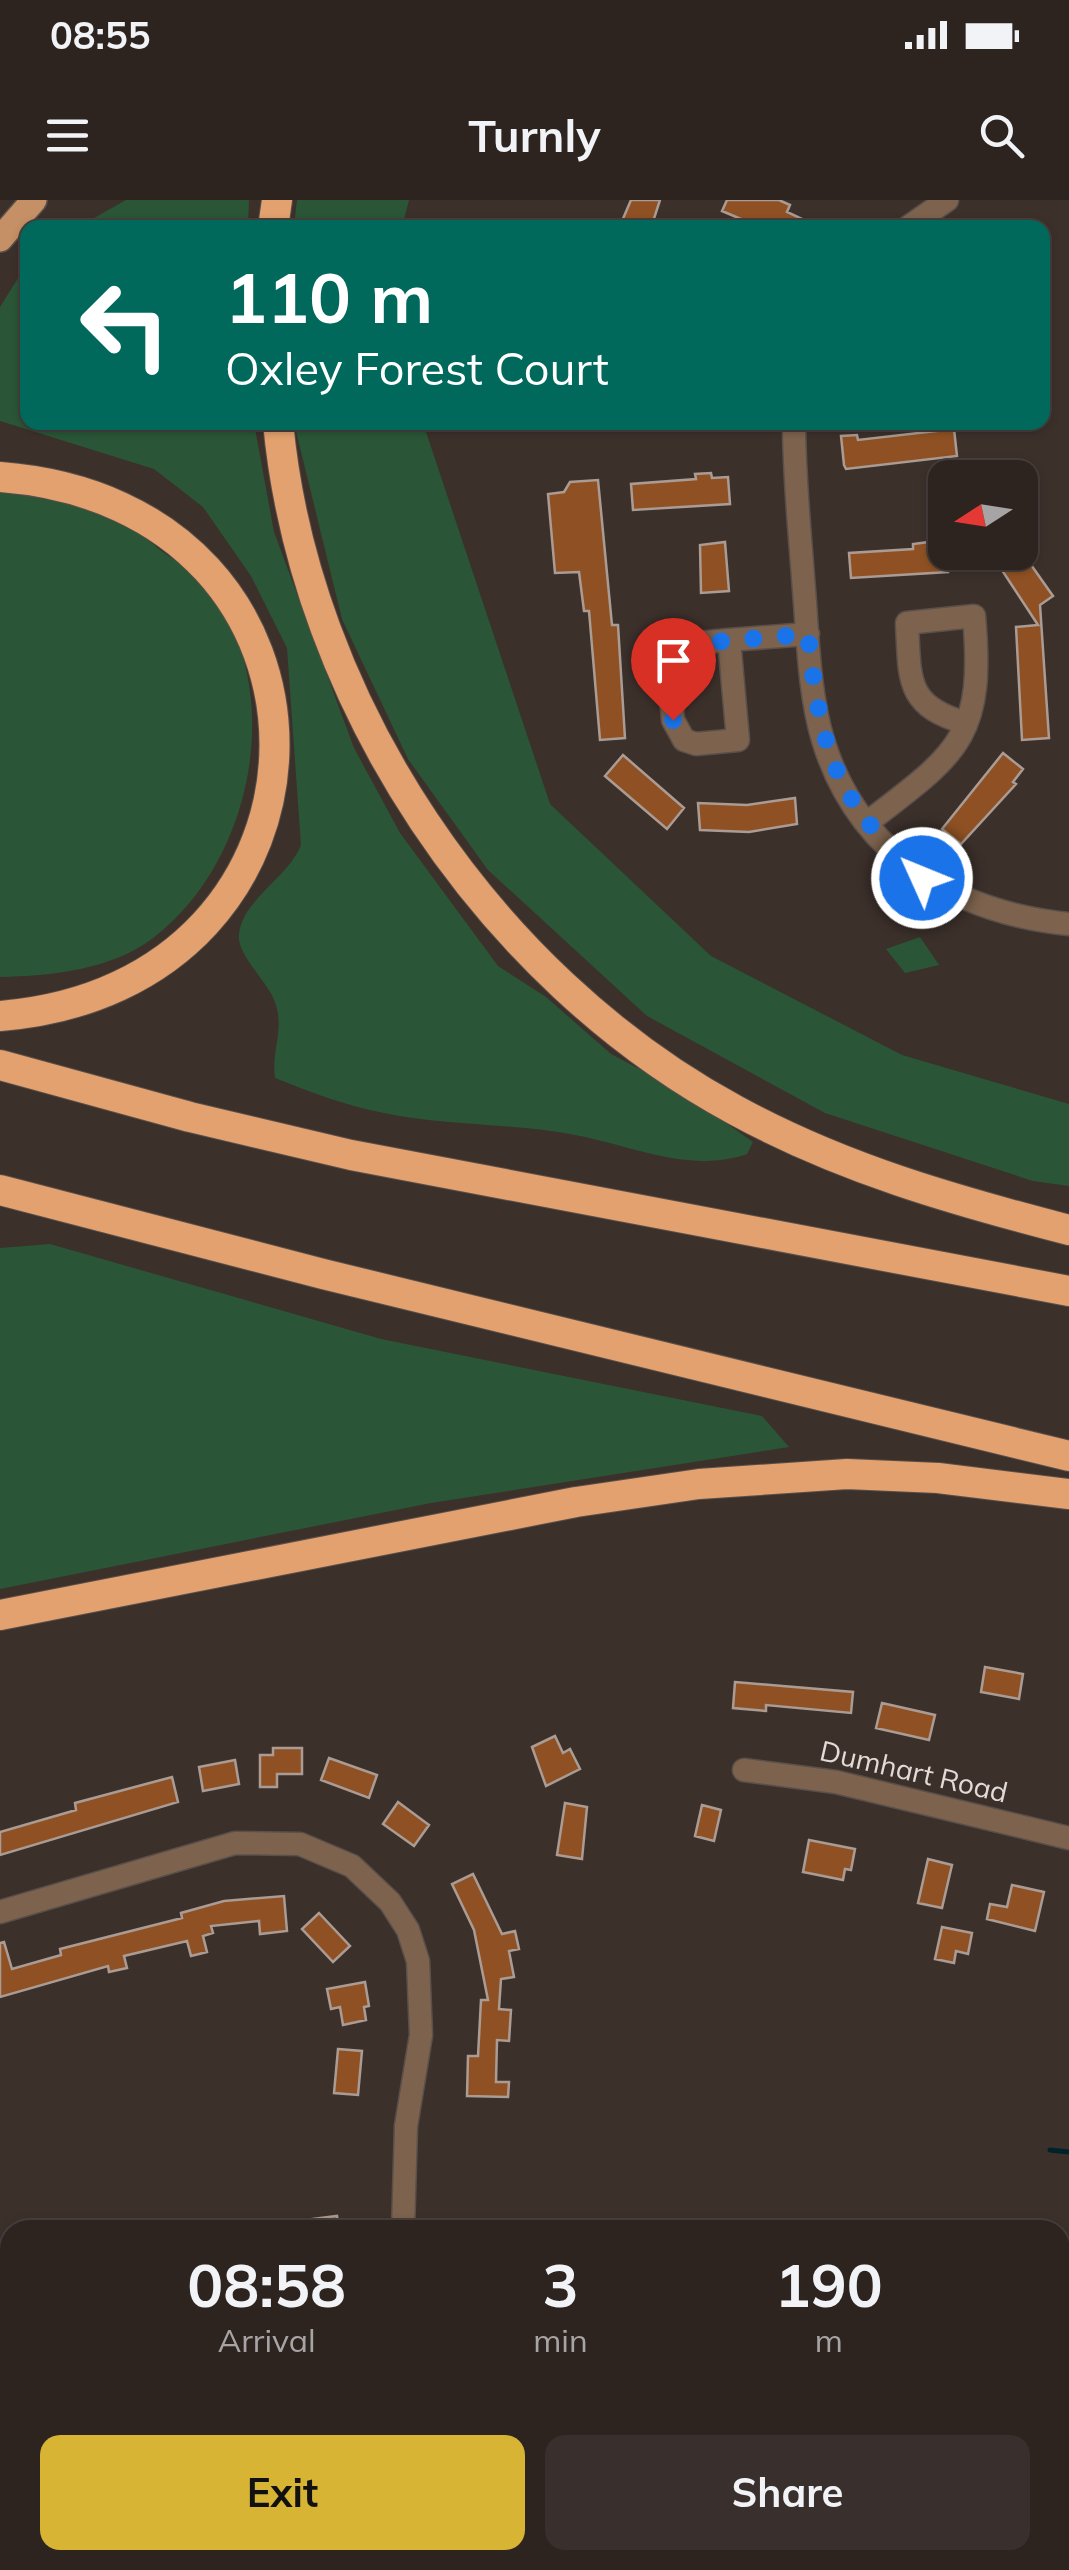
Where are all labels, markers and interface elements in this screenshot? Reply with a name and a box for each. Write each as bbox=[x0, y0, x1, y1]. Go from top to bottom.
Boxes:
text: 08:55 bbox=[50, 11, 151, 59]
text: Turnly bbox=[468, 107, 601, 163]
icon: menu bbox=[40, 108, 95, 163]
icon: search bbox=[974, 108, 1029, 163]
text: 110 m bbox=[225, 253, 433, 341]
icon: left bbox=[60, 260, 190, 390]
text: Oxley Forest Court bbox=[225, 340, 609, 396]
north arrow bbox=[928, 460, 1038, 570]
map controls bbox=[928, 460, 1038, 570]
pin bbox=[631, 618, 716, 721]
icon: arrive bbox=[646, 633, 701, 688]
position arrow bbox=[870, 826, 974, 930]
street label: Dumhart Road bbox=[817, 1732, 1011, 1810]
text: 08:58 bbox=[187, 2247, 346, 2322]
text: 3 bbox=[542, 2247, 578, 2322]
text: 190 bbox=[775, 2247, 883, 2322]
text: Arrival bbox=[218, 2320, 316, 2360]
text: min bbox=[533, 2320, 588, 2360]
text: m bbox=[815, 2320, 843, 2360]
button: Exit bbox=[40, 2435, 525, 2550]
button: Share bbox=[545, 2435, 1030, 2550]

